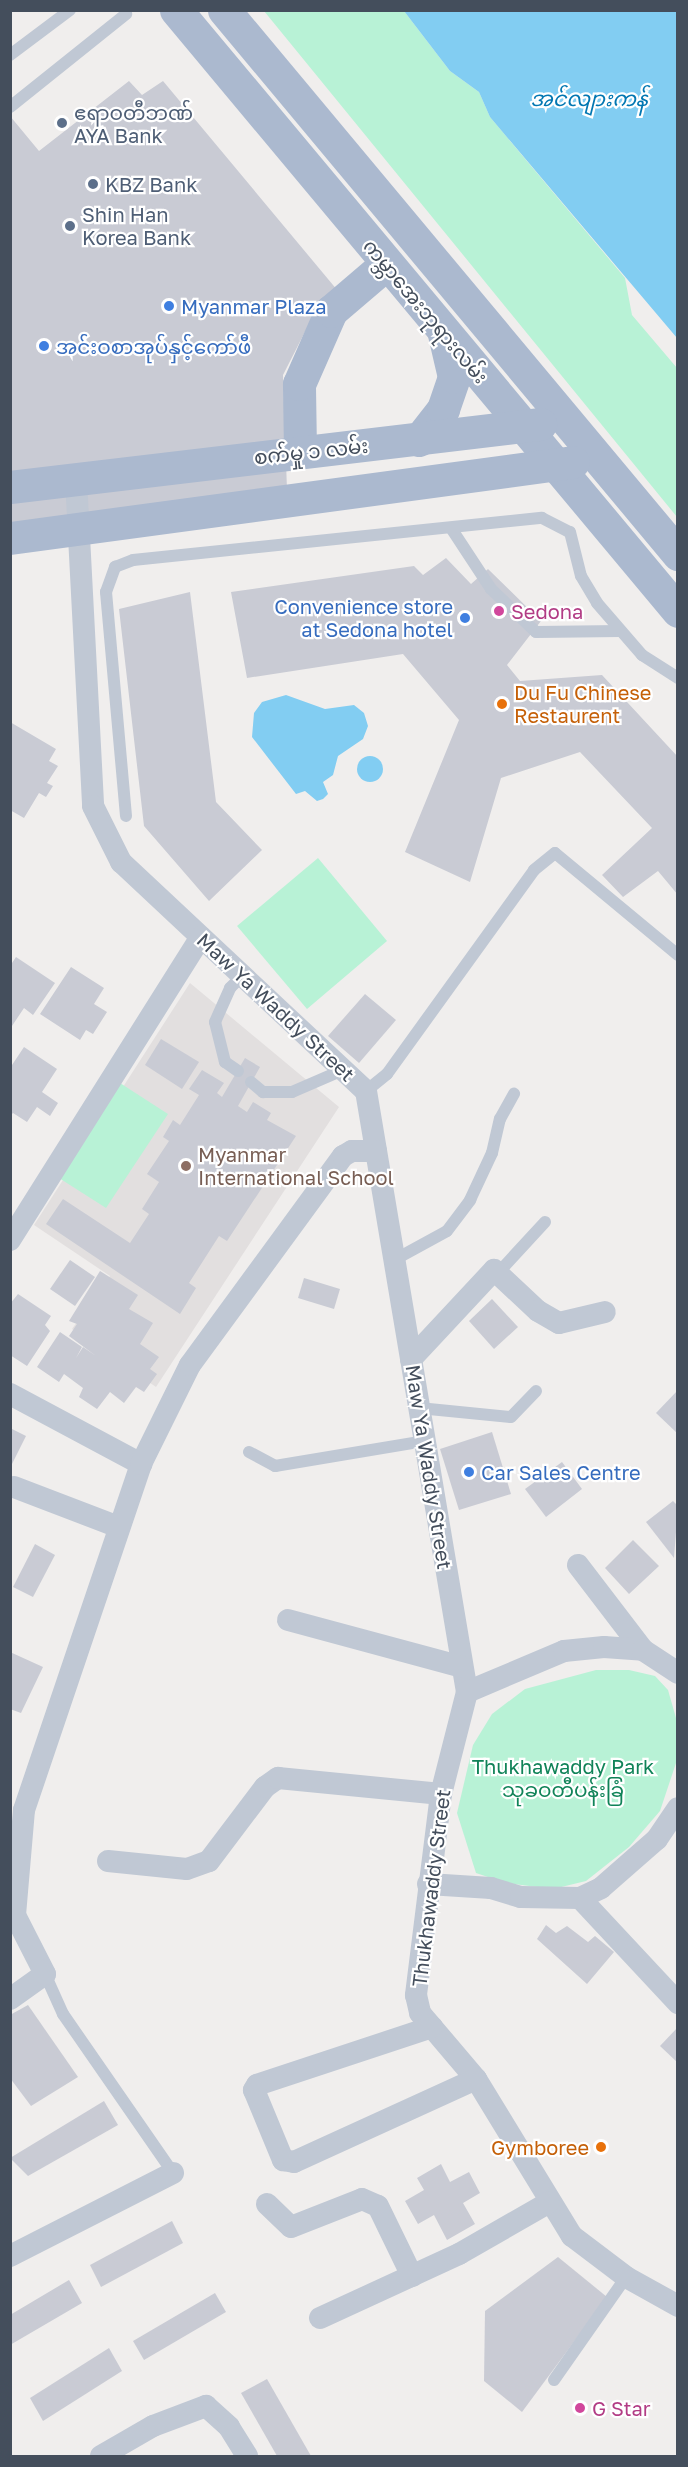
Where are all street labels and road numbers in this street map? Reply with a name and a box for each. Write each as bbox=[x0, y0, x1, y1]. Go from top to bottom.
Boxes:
street label: ကမ္ဘာအေးဘုရားလမ်း bbox=[359, 234, 493, 388]
street label: စက်မှု ၁ လမ်း bbox=[253, 433, 369, 469]
street label: Maw Ya Waddy Street bbox=[192, 928, 360, 1086]
street label: Maw Ya Waddy Street bbox=[401, 1363, 457, 1571]
street label: Thukhawaddy Street bbox=[407, 1788, 455, 1988]

